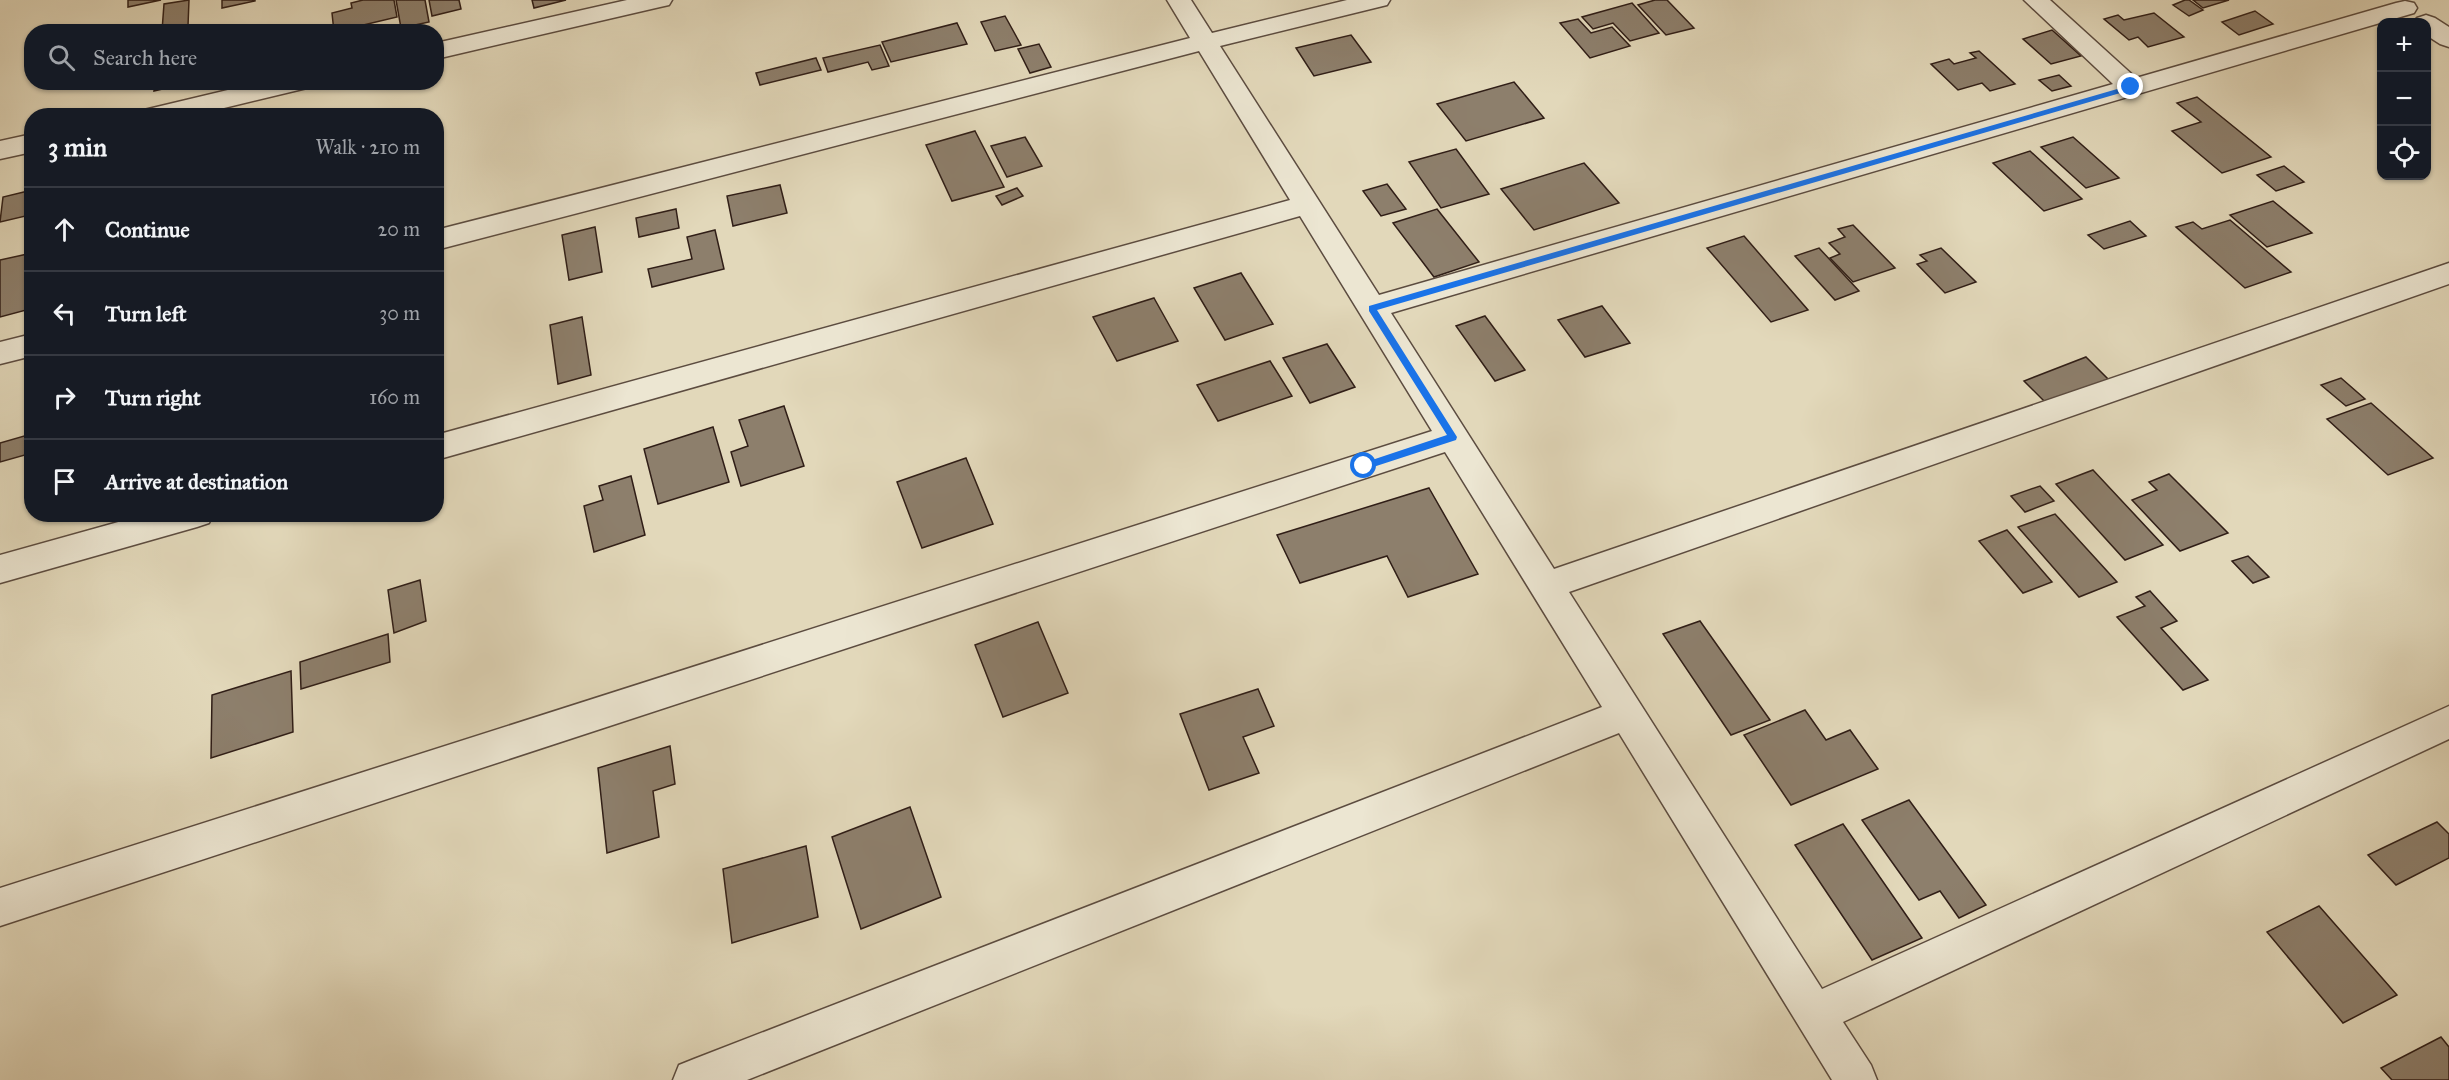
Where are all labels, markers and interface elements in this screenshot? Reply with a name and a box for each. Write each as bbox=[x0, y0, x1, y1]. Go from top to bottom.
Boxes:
map controls bbox=[2377, 18, 2431, 180]
button: + bbox=[2377, 18, 2431, 72]
search box bbox=[24, 24, 444, 90]
icon: search bbox=[45, 41, 78, 74]
text: Search here bbox=[93, 44, 197, 71]
button: − bbox=[2377, 72, 2431, 126]
route end bbox=[2117, 73, 2143, 99]
button: locate bbox=[2377, 126, 2431, 180]
text: 3 min bbox=[48, 131, 107, 163]
text: Walk · 210 m bbox=[315, 135, 420, 159]
icon: ahead bbox=[48, 213, 81, 246]
text: Continue bbox=[105, 216, 190, 243]
text: 20 m bbox=[377, 217, 420, 241]
icon: left bbox=[48, 297, 81, 330]
text: Turn left bbox=[105, 300, 187, 327]
text: 30 m bbox=[379, 301, 420, 325]
icon: right bbox=[48, 381, 81, 414]
text: Turn right bbox=[105, 384, 201, 411]
text: 160 m bbox=[369, 385, 420, 409]
route start bbox=[1350, 452, 1376, 478]
icon: arrive bbox=[48, 465, 81, 498]
text: Arrive at destination bbox=[105, 468, 288, 495]

